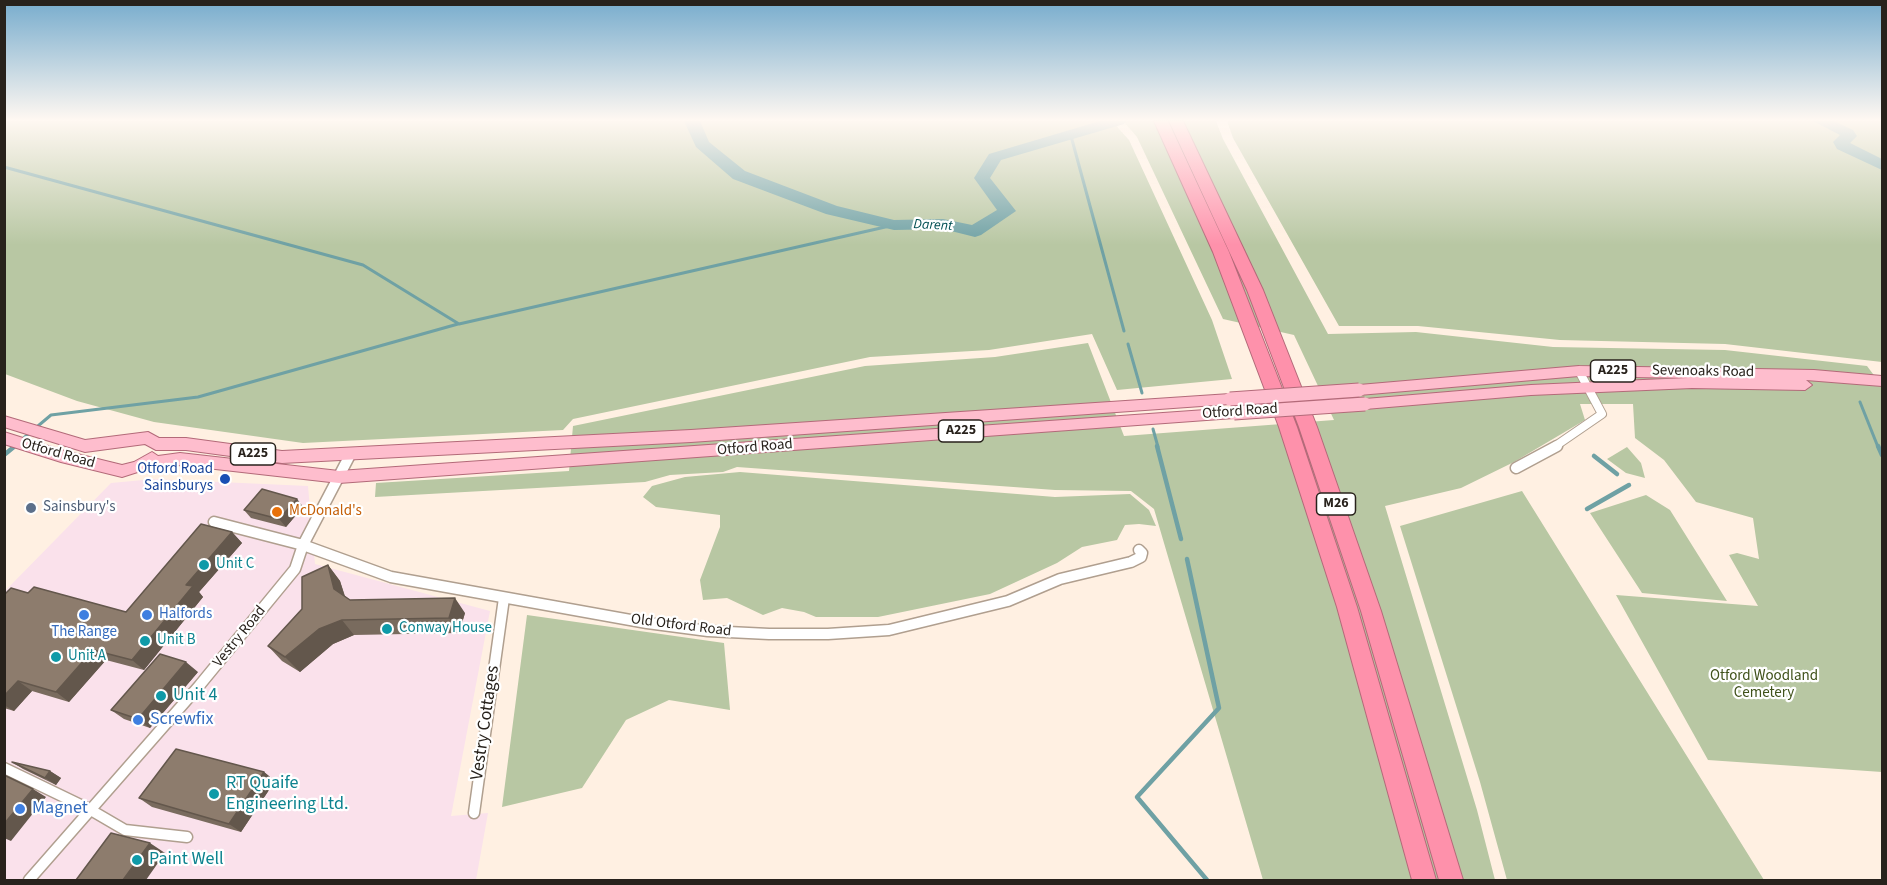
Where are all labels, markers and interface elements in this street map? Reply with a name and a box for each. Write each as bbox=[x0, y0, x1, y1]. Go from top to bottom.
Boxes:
water label: Darent bbox=[913, 217, 953, 235]
road number: A225 bbox=[1590, 360, 1636, 382]
street label: Sevenoaks Road bbox=[1652, 362, 1754, 382]
street label: Otford Road bbox=[1202, 400, 1278, 424]
road number: A225 bbox=[938, 420, 984, 442]
street label: Otford Road bbox=[19, 435, 97, 473]
street label: Otford Road bbox=[716, 436, 794, 460]
road number: A225 bbox=[230, 443, 276, 465]
place label: Otford Road Sainsburys bbox=[137, 461, 213, 496]
marker: Otford Road Sainsburys bbox=[218, 472, 232, 486]
road number: M26 bbox=[1316, 493, 1356, 515]
place label: Sainsbury's bbox=[43, 499, 116, 517]
marker: Sainsbury's bbox=[24, 501, 38, 515]
place label: McDonald's bbox=[289, 503, 362, 521]
marker: McDonald's bbox=[270, 505, 284, 519]
place label: Unit C bbox=[216, 556, 254, 574]
marker: Unit C bbox=[197, 558, 211, 572]
street label: Vestry Road bbox=[210, 603, 270, 671]
place label: Halfords bbox=[159, 606, 212, 624]
marker: The Range bbox=[77, 608, 91, 622]
marker: Halfords bbox=[140, 608, 154, 622]
street label: Old Otford Road bbox=[630, 611, 732, 641]
place label: Conway House bbox=[399, 620, 492, 638]
marker: Conway House bbox=[380, 622, 394, 636]
place label: The Range bbox=[51, 624, 117, 642]
place label: Unit B bbox=[157, 632, 195, 650]
marker: Unit B bbox=[138, 634, 152, 648]
place label: Unit A bbox=[68, 648, 106, 666]
marker: Unit A bbox=[49, 650, 63, 664]
street label: Vestry Cottages bbox=[467, 664, 505, 782]
park label: Otford Woodland Cemetery bbox=[1710, 668, 1818, 703]
place label: Unit 4 bbox=[173, 685, 218, 707]
marker: Unit 4 bbox=[154, 689, 168, 703]
place label: Screwfix bbox=[150, 709, 214, 731]
marker: Screwfix bbox=[131, 713, 145, 727]
place label: RT Quaife Engineering Ltd. bbox=[226, 773, 348, 816]
marker: RT Quaife Engineering Ltd. bbox=[207, 787, 221, 801]
place label: Magnet bbox=[32, 798, 88, 820]
marker: Magnet bbox=[13, 802, 27, 816]
place label: Paint Well bbox=[149, 849, 224, 871]
marker: Paint Well bbox=[130, 853, 144, 867]

